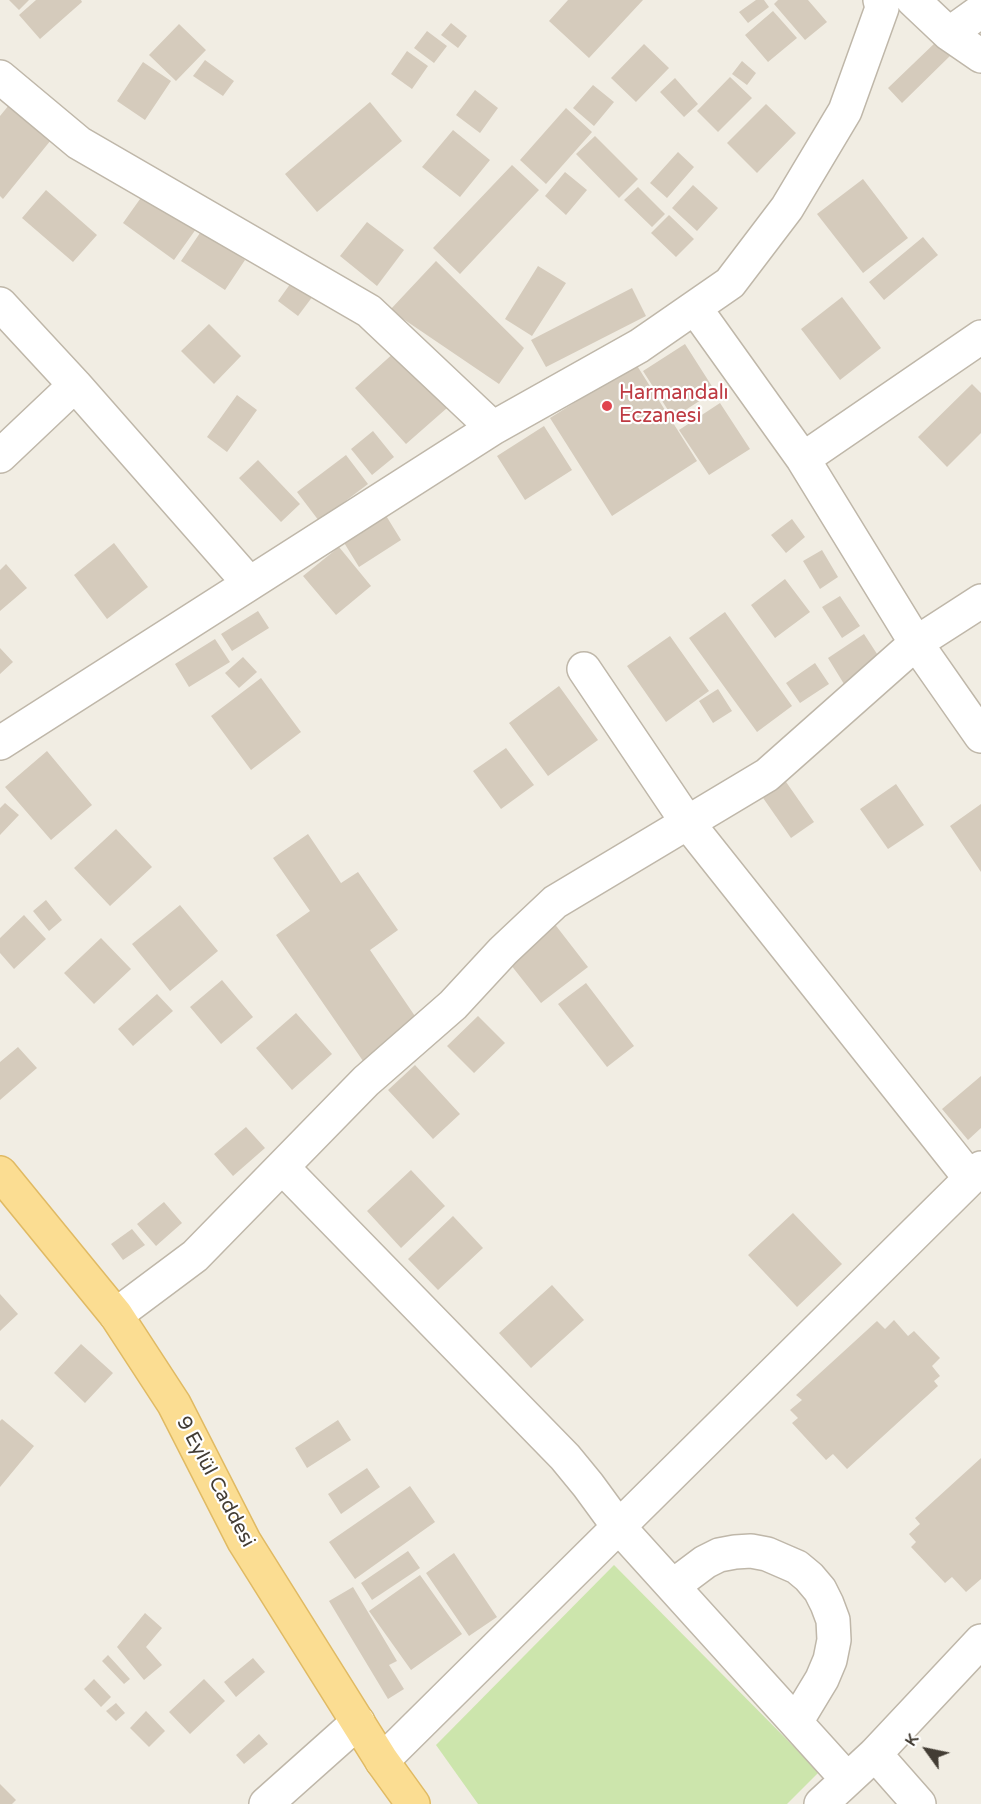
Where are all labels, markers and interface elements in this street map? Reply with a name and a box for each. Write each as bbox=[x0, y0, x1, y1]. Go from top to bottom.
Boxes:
place label: Harmandalı Eczanesi bbox=[619, 382, 729, 429]
marker: Harmandalı Eczanesi bbox=[600, 399, 614, 413]
street label: 9 Eylül Caddesi bbox=[170, 1413, 260, 1551]
north arrow bbox=[897, 1720, 957, 1780]
text: K bbox=[901, 1730, 923, 1750]

